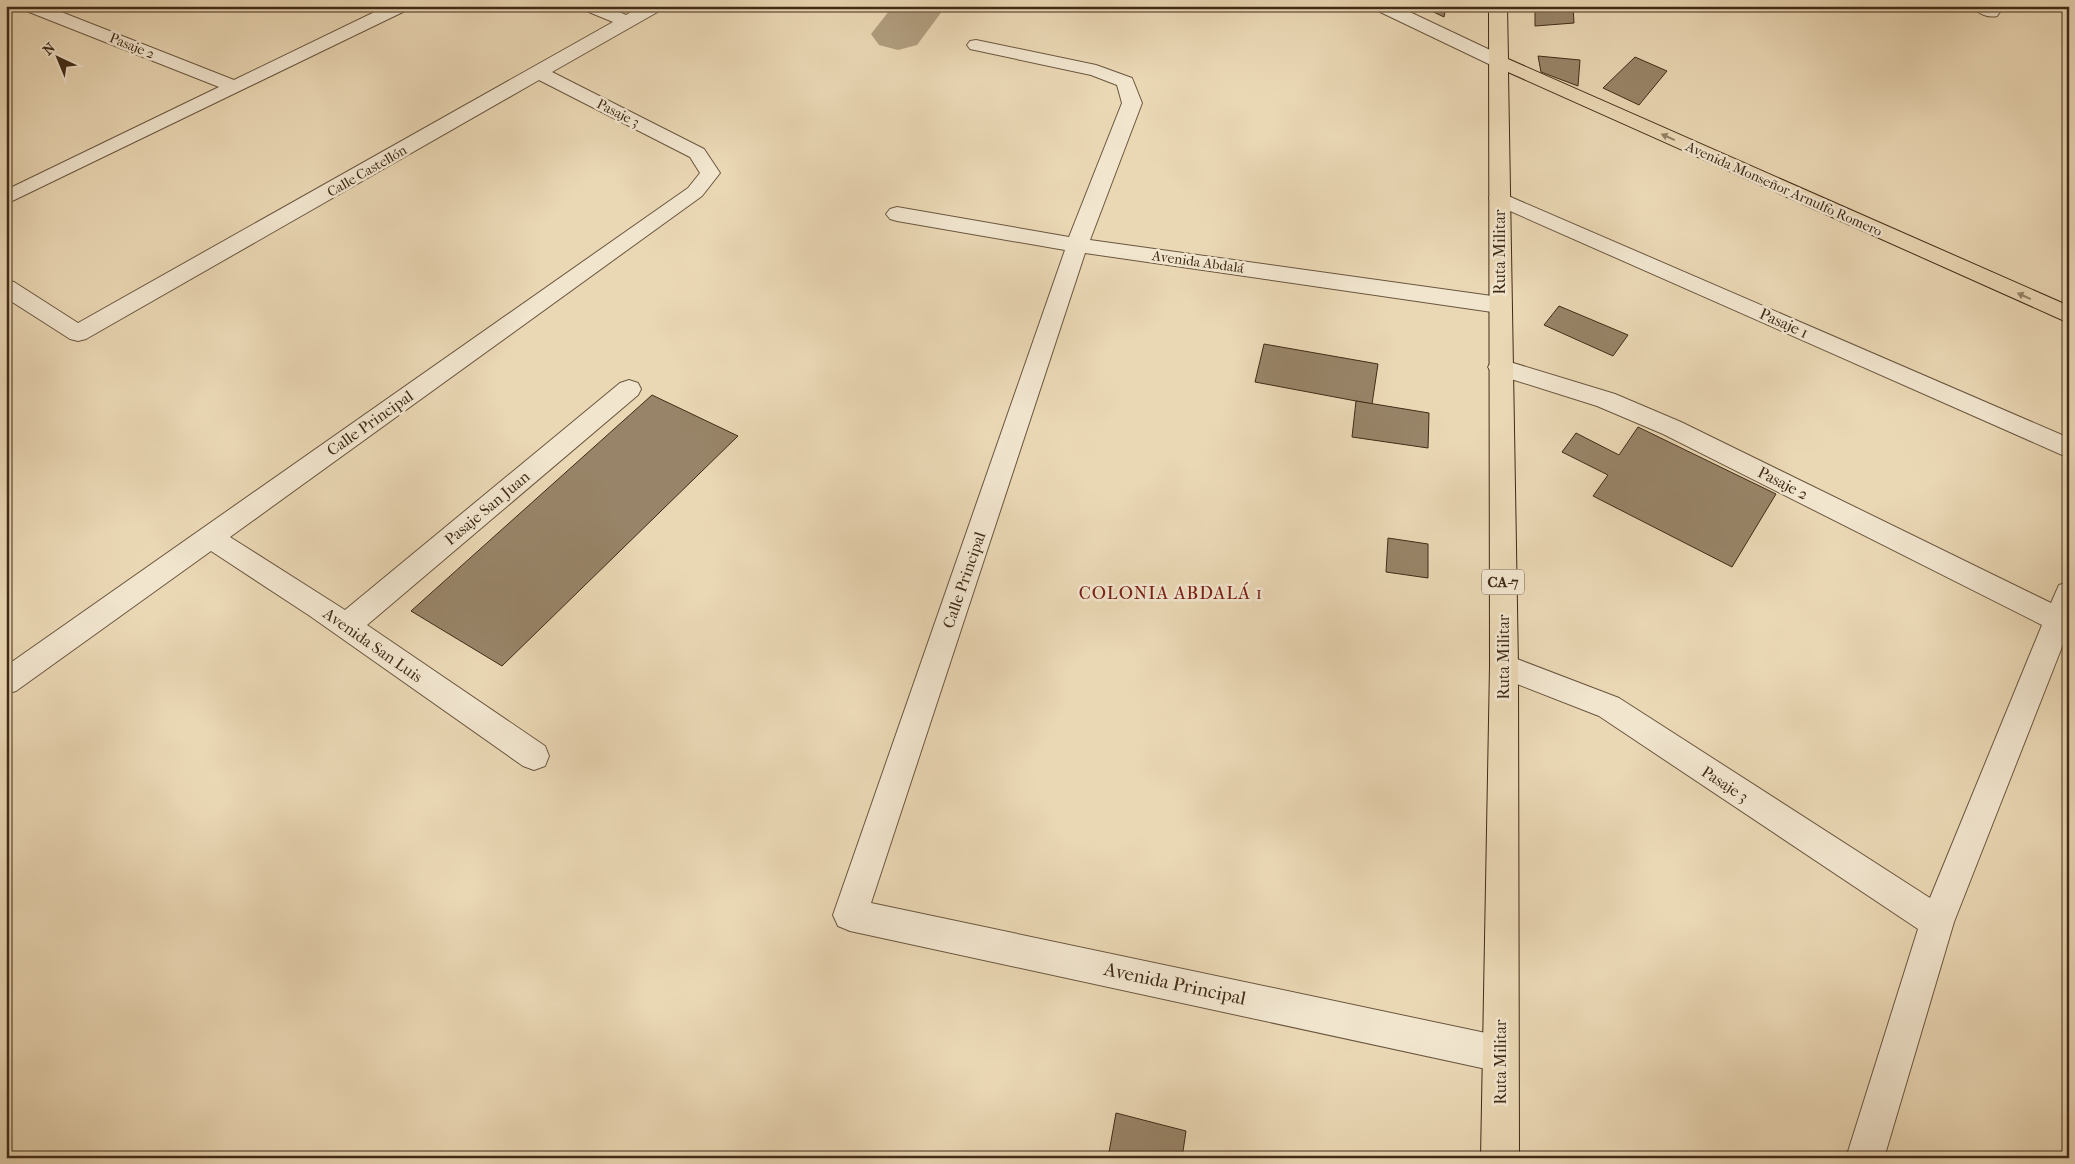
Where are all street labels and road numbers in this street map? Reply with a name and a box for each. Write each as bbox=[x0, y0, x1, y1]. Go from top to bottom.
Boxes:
street label: Pasaje 2 bbox=[107, 29, 157, 63]
street label: Pasaje 3 bbox=[594, 95, 642, 131]
street label: Avenida Monseñor Arnulfo Romero bbox=[1682, 137, 1885, 240]
street label: Calle Castellón bbox=[324, 141, 410, 201]
street label: Ruta Militar bbox=[1490, 209, 1509, 295]
street label: Avenida Abdalá bbox=[1150, 247, 1246, 277]
street label: Pasaje 1 bbox=[1757, 304, 1811, 342]
street label: Calle Principal bbox=[323, 386, 417, 460]
street label: Pasaje 2 bbox=[1755, 462, 1811, 504]
street label: Pasaje San Juan bbox=[440, 466, 534, 549]
street label: Calle Principal bbox=[939, 529, 990, 631]
road number: CA-7 bbox=[1482, 570, 1524, 594]
street label: Avenida San Luis bbox=[319, 603, 426, 686]
street label: Ruta Militar bbox=[1494, 614, 1513, 700]
street label: Pasaje 3 bbox=[1698, 762, 1752, 806]
street label: Avenida Principal bbox=[1101, 958, 1248, 1010]
street label: Ruta Militar bbox=[1491, 1019, 1510, 1105]

